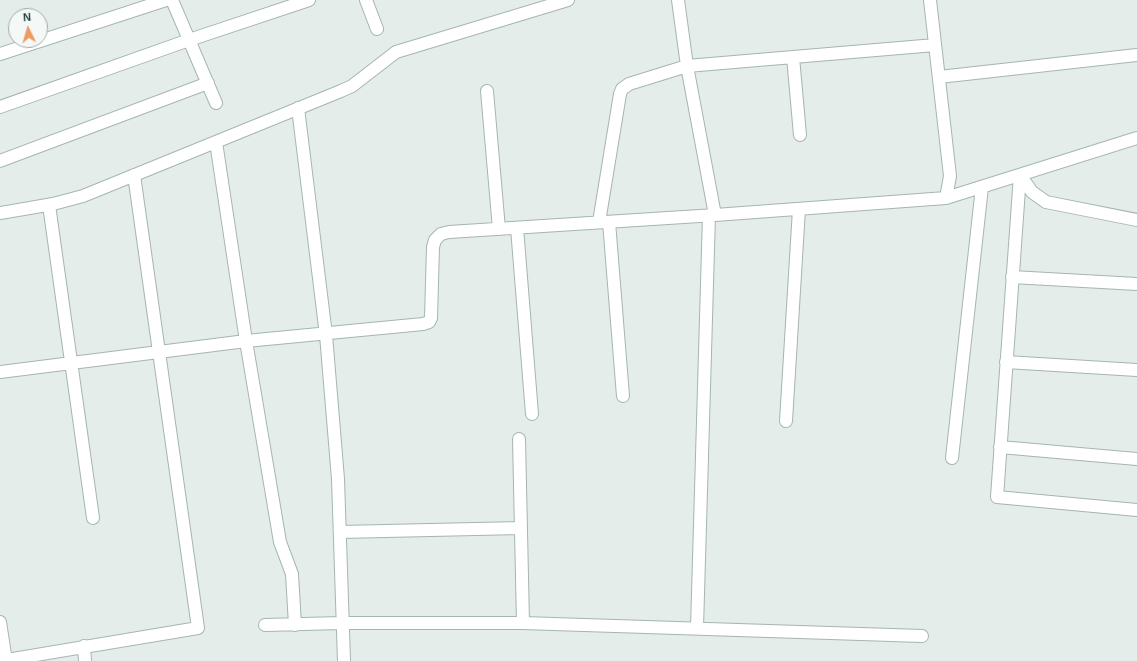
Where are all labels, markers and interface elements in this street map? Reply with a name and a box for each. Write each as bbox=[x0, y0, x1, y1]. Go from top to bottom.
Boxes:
north arrow bbox=[8, 8, 48, 48]
text: N bbox=[23, 11, 32, 23]

